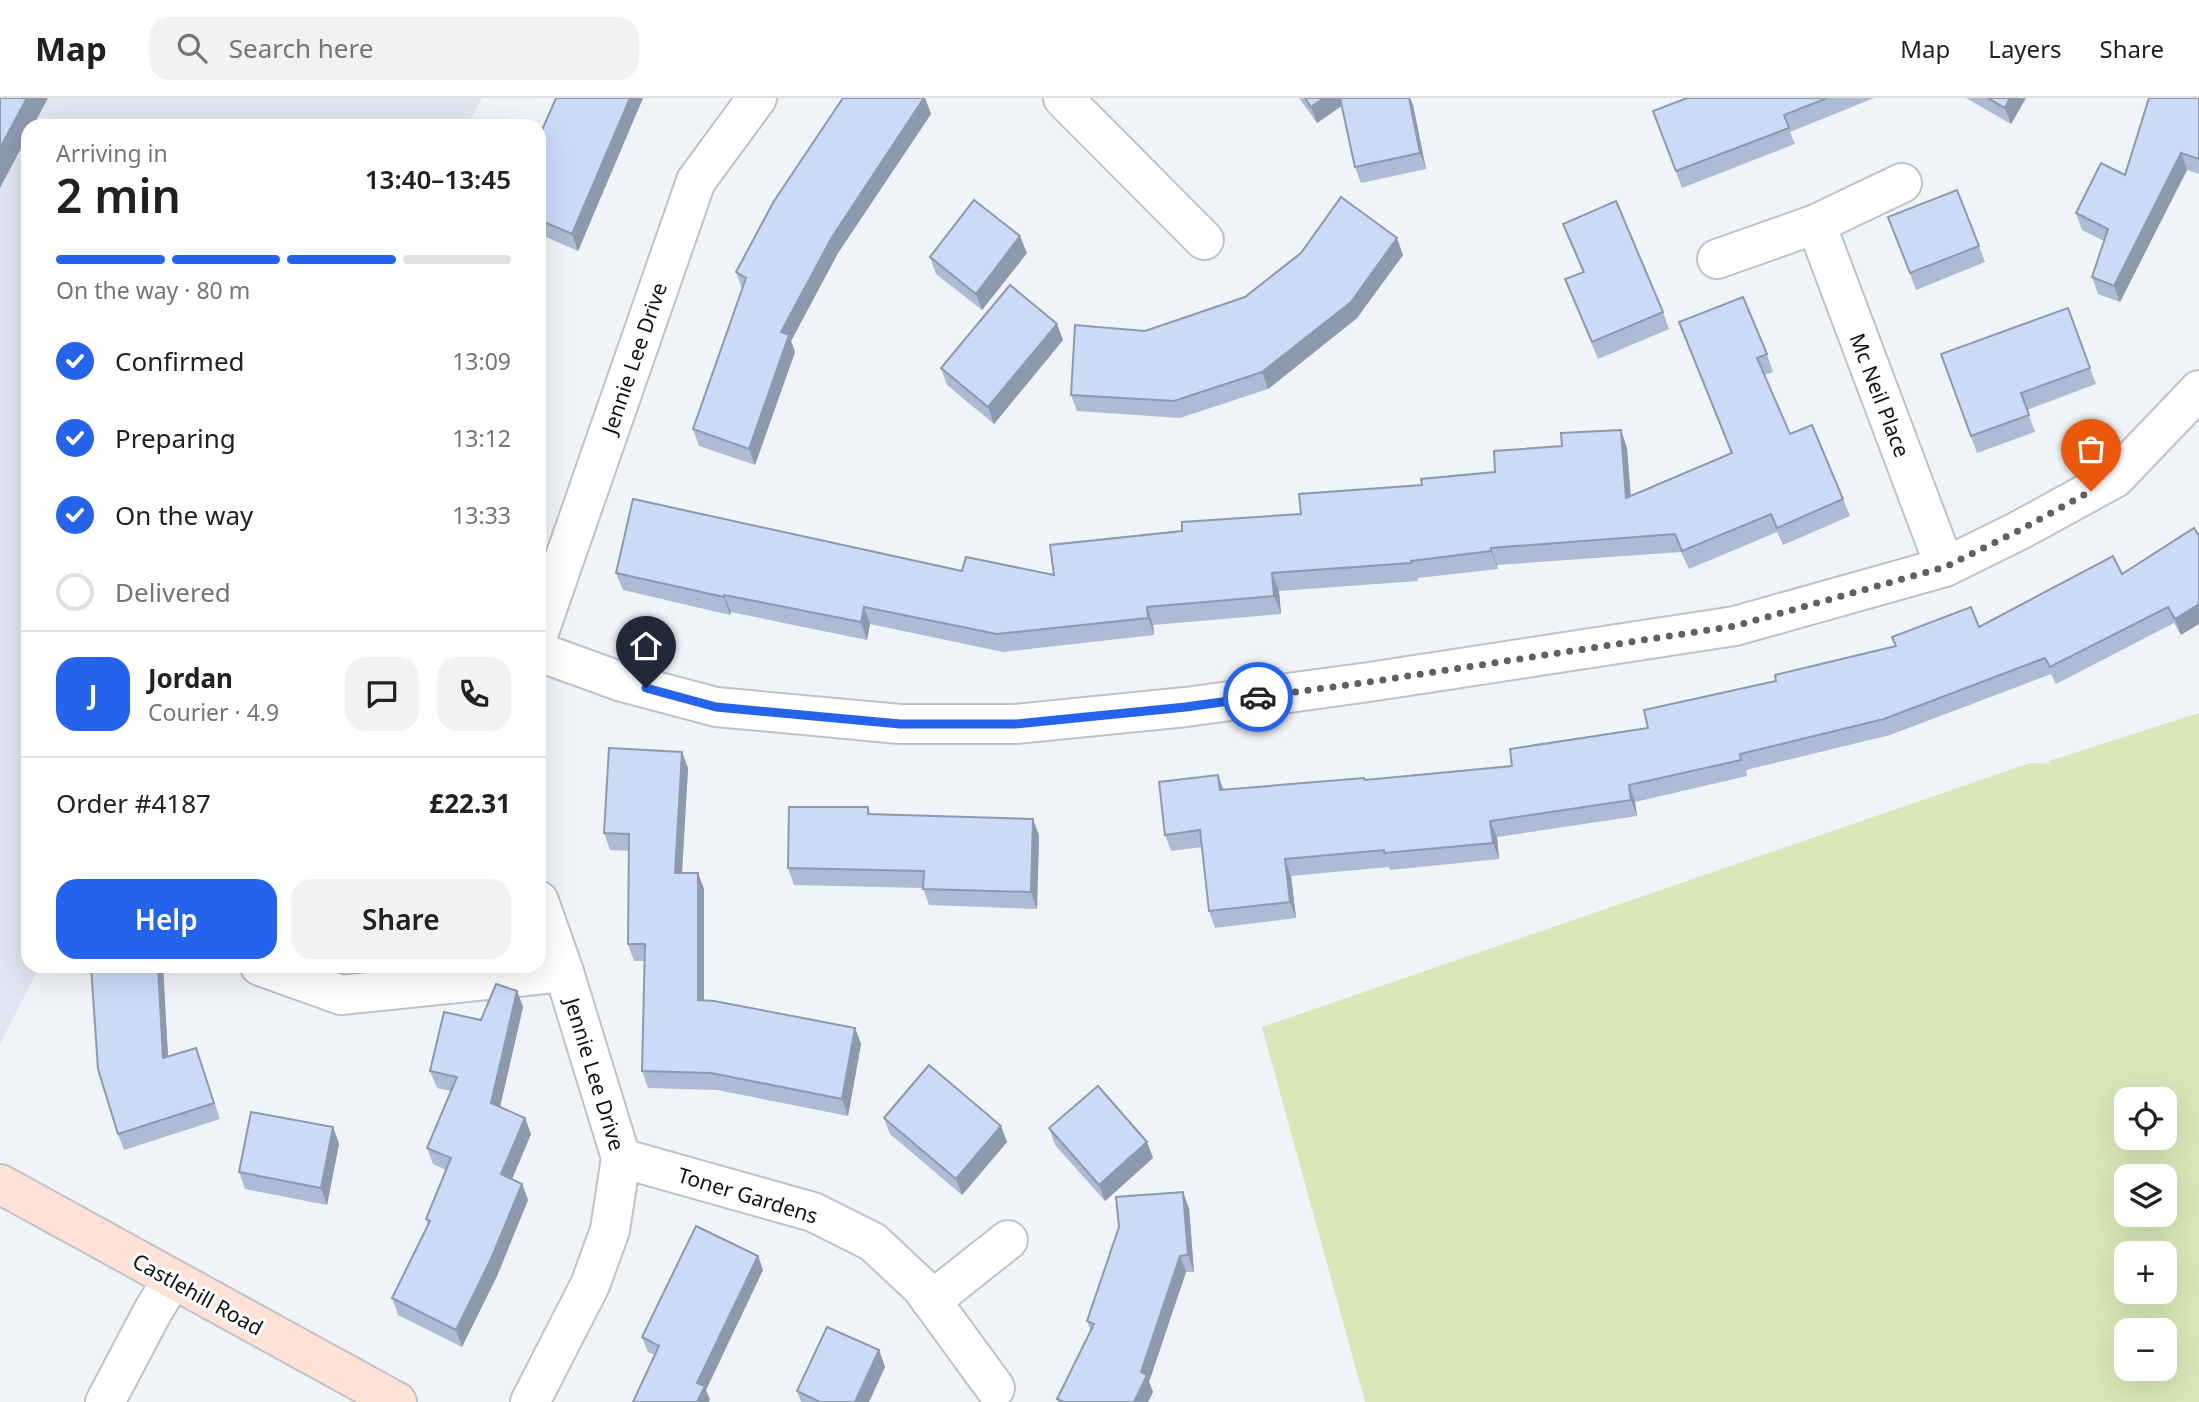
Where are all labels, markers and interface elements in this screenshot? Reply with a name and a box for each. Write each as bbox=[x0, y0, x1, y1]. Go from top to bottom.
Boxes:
search box bbox=[149, 17, 639, 80]
text: Map bbox=[35, 26, 107, 71]
icon: search bbox=[173, 29, 211, 67]
text: Search here bbox=[229, 30, 373, 66]
text: Map bbox=[1900, 32, 1950, 65]
text: Layers bbox=[1988, 32, 2062, 65]
text: Share bbox=[2100, 32, 2164, 65]
text: Arriving in bbox=[56, 137, 168, 169]
text: 13:40–13:45 bbox=[365, 161, 511, 197]
text: 2 min bbox=[56, 164, 181, 226]
text: On the way · 80 m bbox=[56, 274, 250, 306]
street label: Jennie Lee Drive bbox=[594, 279, 673, 439]
street label: Mc Neil Place bbox=[1844, 329, 1916, 461]
icon: check bbox=[56, 342, 94, 380]
text: Confirmed bbox=[115, 343, 245, 379]
text: 13:09 bbox=[452, 345, 511, 377]
icon: check bbox=[56, 419, 94, 457]
pin bbox=[2061, 419, 2121, 491]
text: Preparing bbox=[115, 420, 236, 456]
text: 13:12 bbox=[452, 422, 511, 454]
icon: bag bbox=[2072, 430, 2110, 468]
icon: check bbox=[56, 496, 94, 534]
text: On the way bbox=[115, 497, 253, 533]
text: 13:33 bbox=[452, 499, 511, 531]
text: Delivered bbox=[115, 574, 231, 610]
pin bbox=[616, 616, 676, 688]
icon: home bbox=[627, 627, 665, 665]
button: chat bbox=[345, 657, 419, 731]
button: phone bbox=[437, 657, 511, 731]
text: Jordan bbox=[148, 660, 233, 696]
courier bbox=[1223, 662, 1293, 732]
text: J bbox=[89, 676, 97, 712]
icon: car bbox=[1239, 678, 1277, 716]
text: Courier · 4.9 bbox=[148, 696, 279, 728]
text: Order #4187 bbox=[56, 785, 211, 821]
text: £22.31 bbox=[429, 785, 511, 821]
button: Help bbox=[56, 879, 277, 959]
button: Share bbox=[291, 879, 511, 959]
street label: Jennie Lee Drive bbox=[558, 992, 632, 1154]
map controls bbox=[2114, 1087, 2177, 1381]
button: locate bbox=[2114, 1087, 2177, 1150]
street label: Toner Gardens bbox=[675, 1160, 821, 1230]
button: layers bbox=[2114, 1164, 2177, 1227]
button: + bbox=[2114, 1241, 2177, 1304]
street label: Castlehill Road bbox=[128, 1247, 268, 1341]
button: − bbox=[2114, 1318, 2177, 1381]

